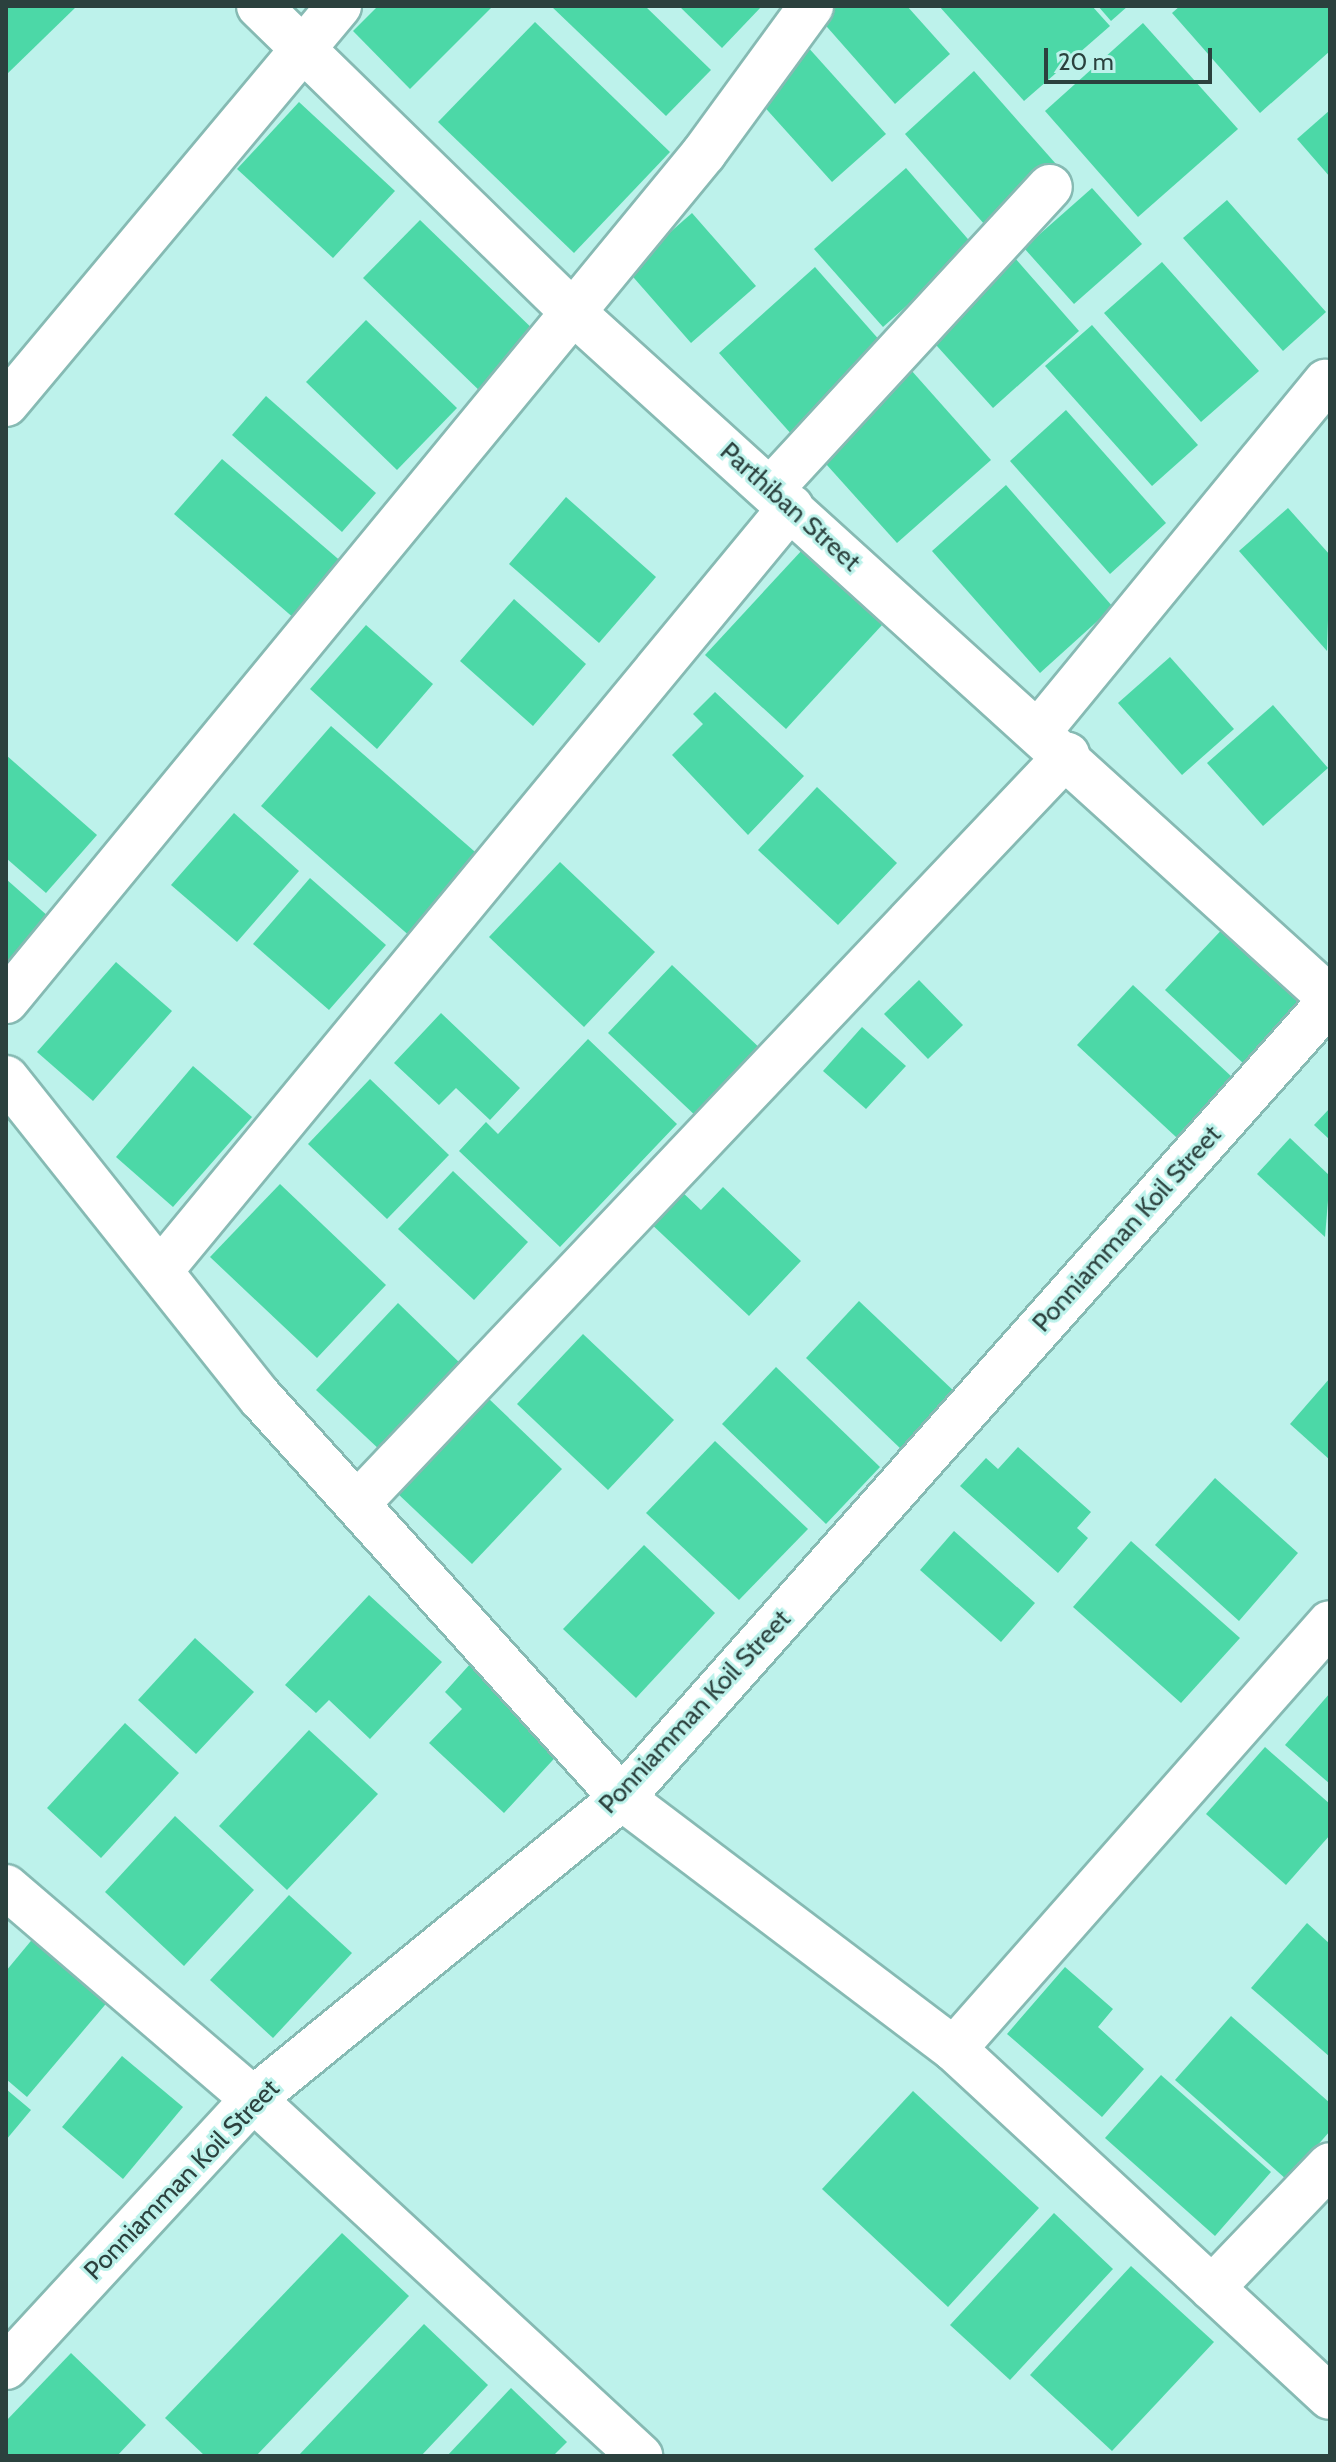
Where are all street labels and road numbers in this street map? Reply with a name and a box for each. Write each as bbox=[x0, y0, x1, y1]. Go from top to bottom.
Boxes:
street label: Parthiban Street bbox=[714, 436, 866, 578]
street label: Ponniamman Koil Street bbox=[1026, 1119, 1228, 1339]
street label: Ponniamman Koil Street bbox=[593, 1604, 797, 1820]
street label: Ponniamman Koil Street bbox=[78, 2073, 286, 2287]

